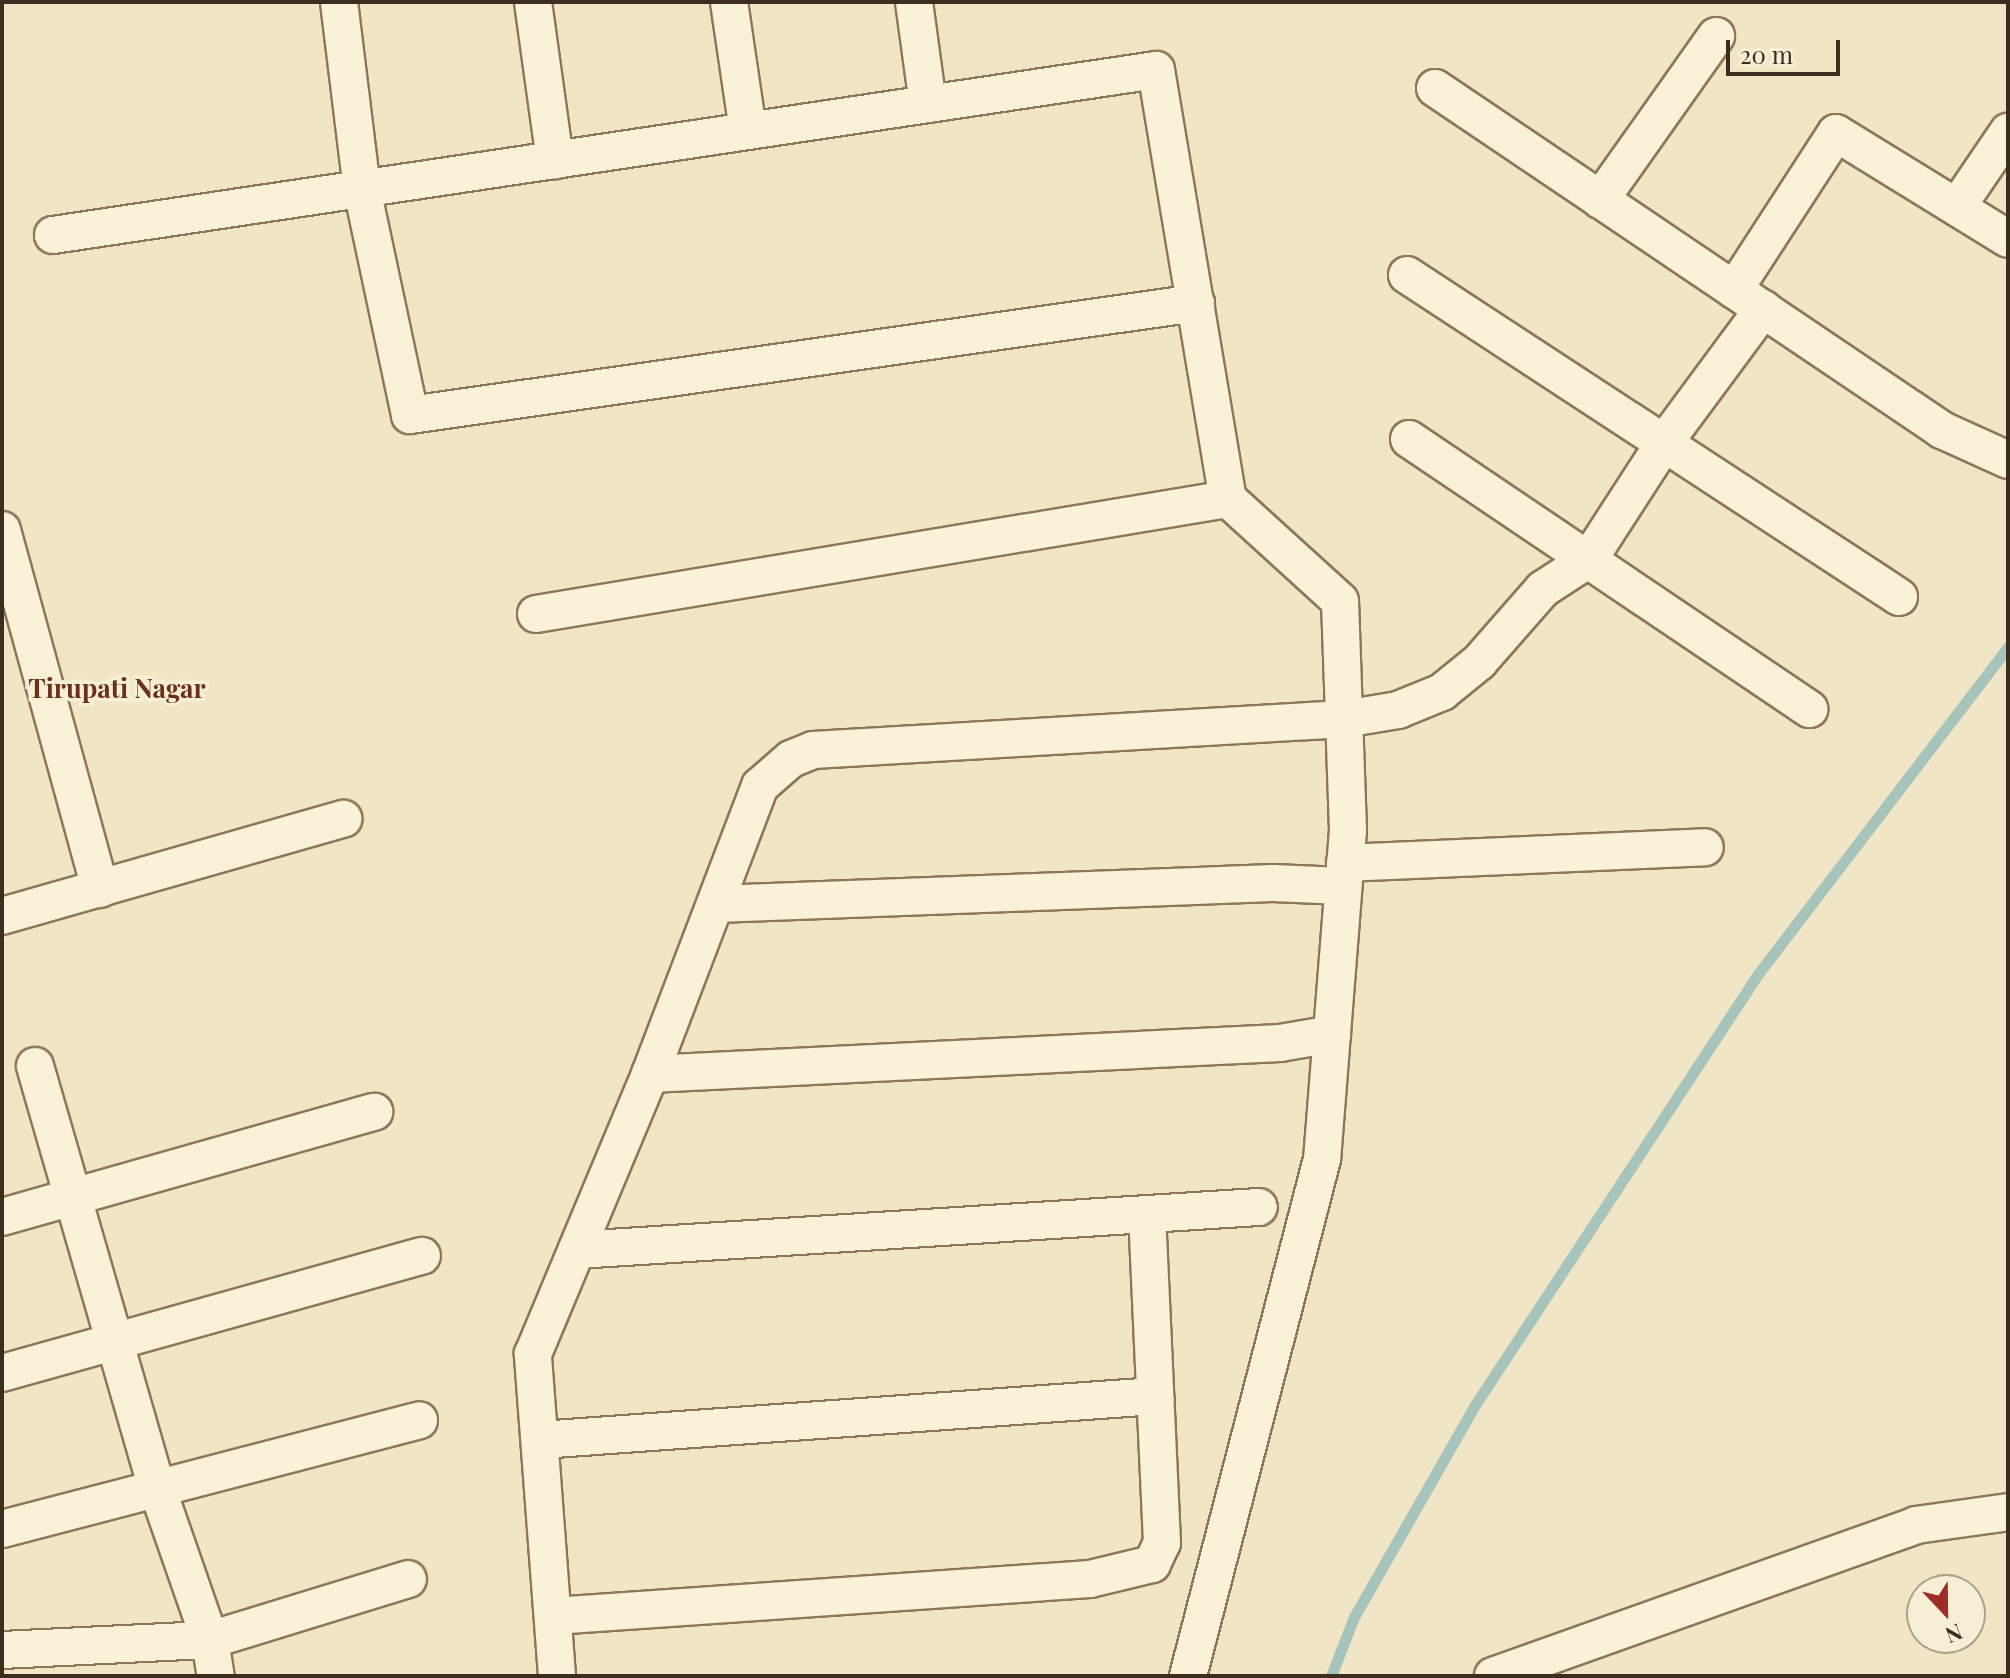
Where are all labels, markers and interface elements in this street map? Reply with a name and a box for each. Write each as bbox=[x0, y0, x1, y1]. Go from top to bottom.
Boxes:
scale bar bbox=[1730, 24, 1844, 74]
text: 20 m bbox=[1740, 38, 1793, 70]
district label: Tirupati Nagar bbox=[28, 672, 206, 704]
north arrow bbox=[1906, 1574, 1986, 1654]
text: N bbox=[1941, 1618, 1967, 1651]

